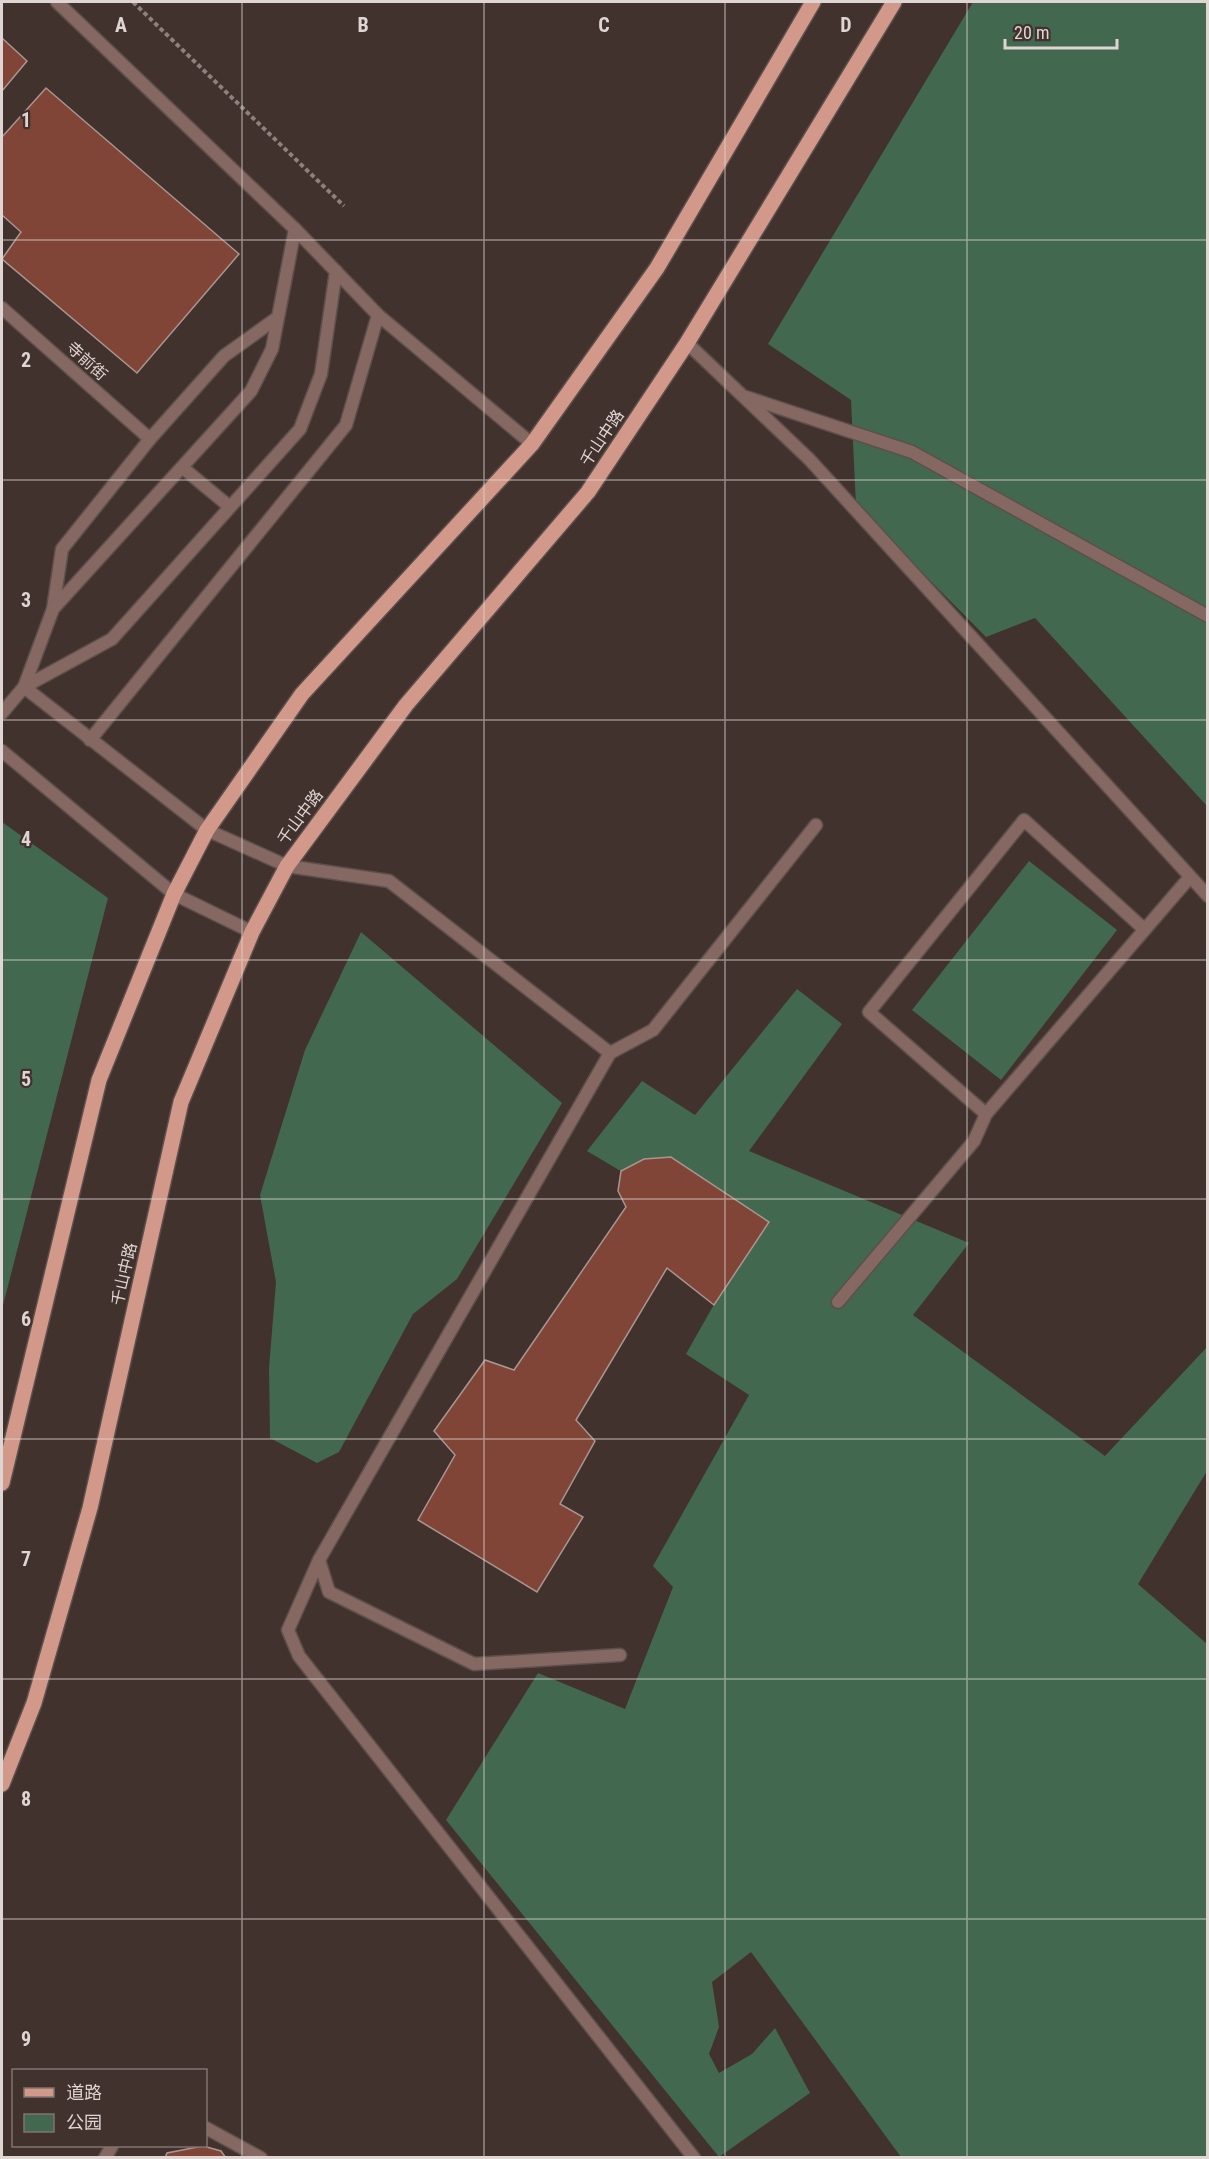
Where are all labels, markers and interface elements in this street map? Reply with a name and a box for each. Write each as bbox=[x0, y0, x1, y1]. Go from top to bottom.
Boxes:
scale bar bbox=[1005, 12, 1118, 50]
text: A bbox=[115, 13, 127, 37]
text: B bbox=[357, 13, 369, 37]
text: C bbox=[598, 13, 610, 37]
text: D bbox=[840, 13, 852, 37]
text: 20 m bbox=[1014, 22, 1049, 43]
text: 1 bbox=[21, 108, 31, 132]
street label: 寺前街 bbox=[63, 338, 111, 384]
text: 2 bbox=[21, 348, 31, 372]
street label: 千山中路 bbox=[576, 406, 628, 470]
text: 3 bbox=[21, 588, 31, 612]
street label: 千山中路 bbox=[273, 786, 327, 848]
text: 4 bbox=[21, 827, 31, 851]
text: 5 bbox=[21, 1067, 31, 1091]
street label: 千山中路 bbox=[108, 1241, 140, 1307]
text: 6 bbox=[21, 1307, 31, 1331]
text: 7 bbox=[21, 1547, 31, 1571]
text: 8 bbox=[21, 1787, 31, 1811]
text: 9 bbox=[21, 2027, 31, 2051]
legend bbox=[12, 2069, 207, 2147]
text: 道路 bbox=[66, 2082, 102, 2103]
text: 公园 bbox=[66, 2112, 102, 2133]

